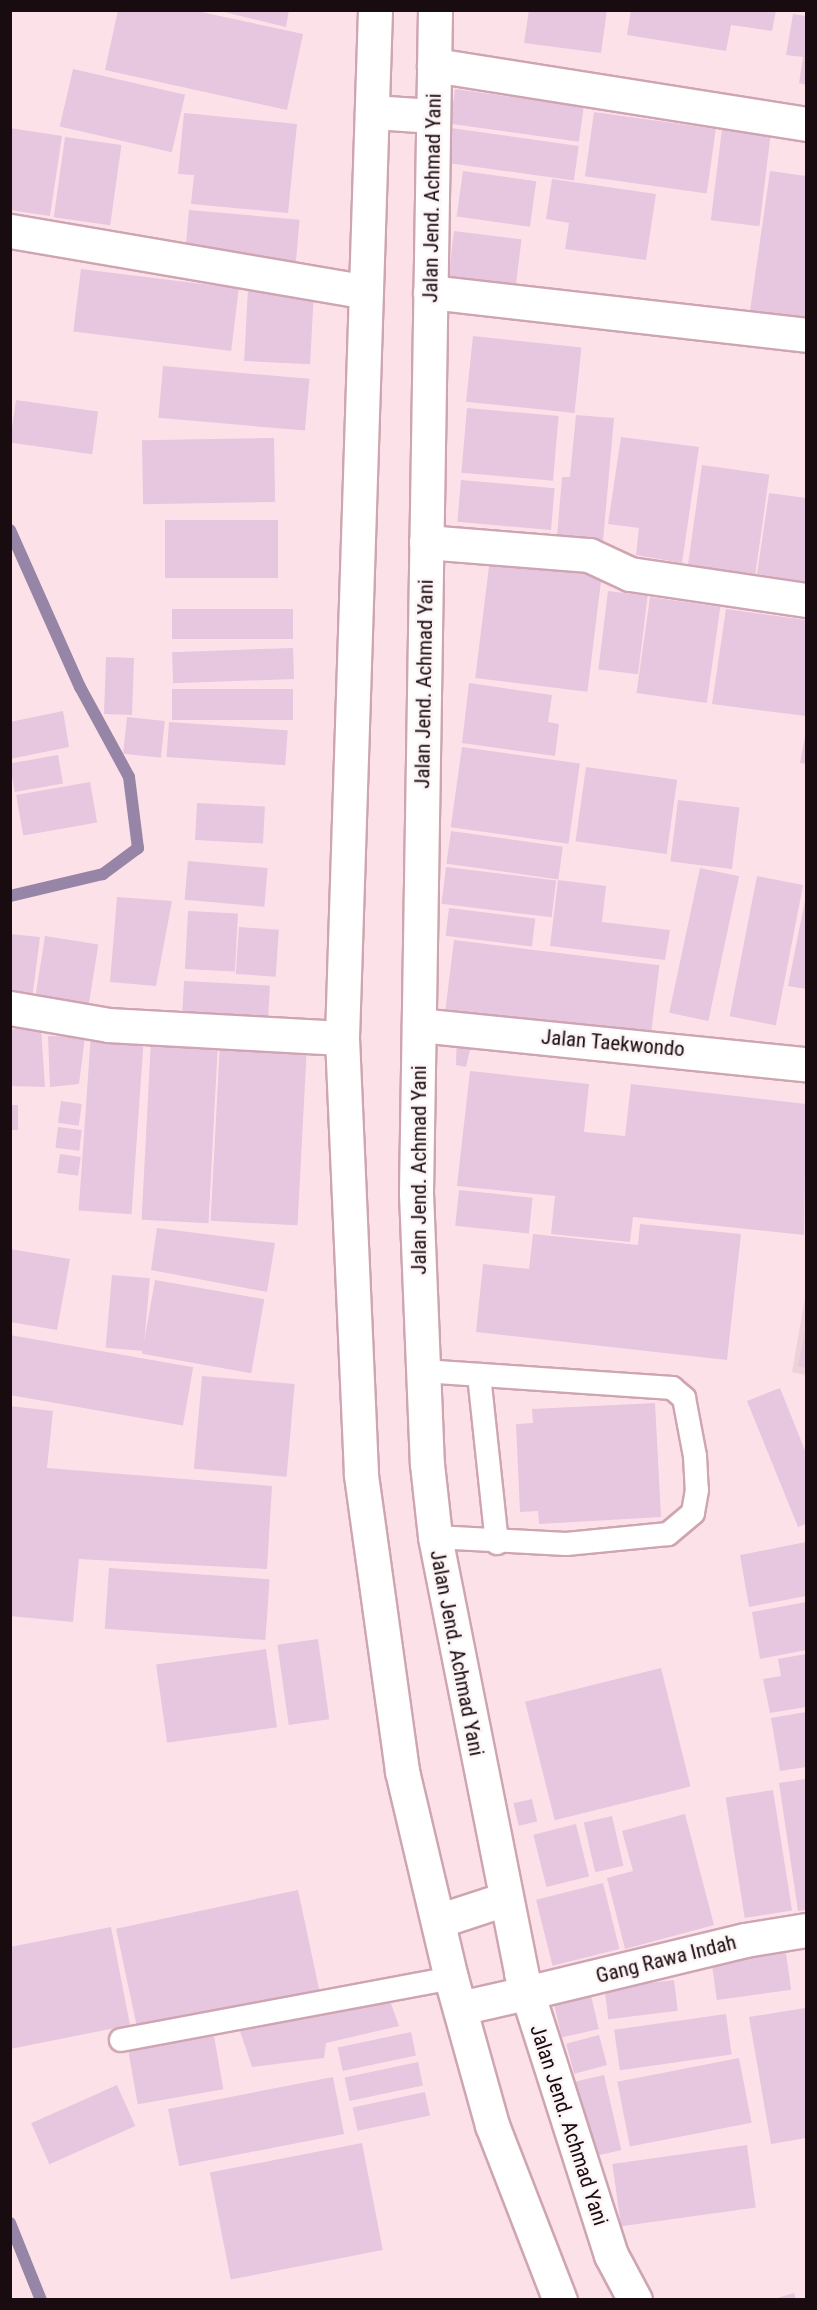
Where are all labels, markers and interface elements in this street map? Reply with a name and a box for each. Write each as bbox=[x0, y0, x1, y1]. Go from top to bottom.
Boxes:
street label: Jalan Jend. Achmad Yani bbox=[418, 93, 446, 303]
street label: Jalan Jend. Achmad Yani bbox=[410, 579, 438, 789]
street label: Jalan Taekwondo bbox=[540, 1024, 686, 1062]
street label: Jalan Jend. Achmad Yani bbox=[406, 1065, 432, 1275]
street label: Jalan Jend. Achmad Yani bbox=[425, 1548, 489, 1758]
street label: Gang Rawa Indah bbox=[593, 1929, 739, 1989]
street label: Jalan Jend. Achmad Yani bbox=[525, 2022, 613, 2228]

